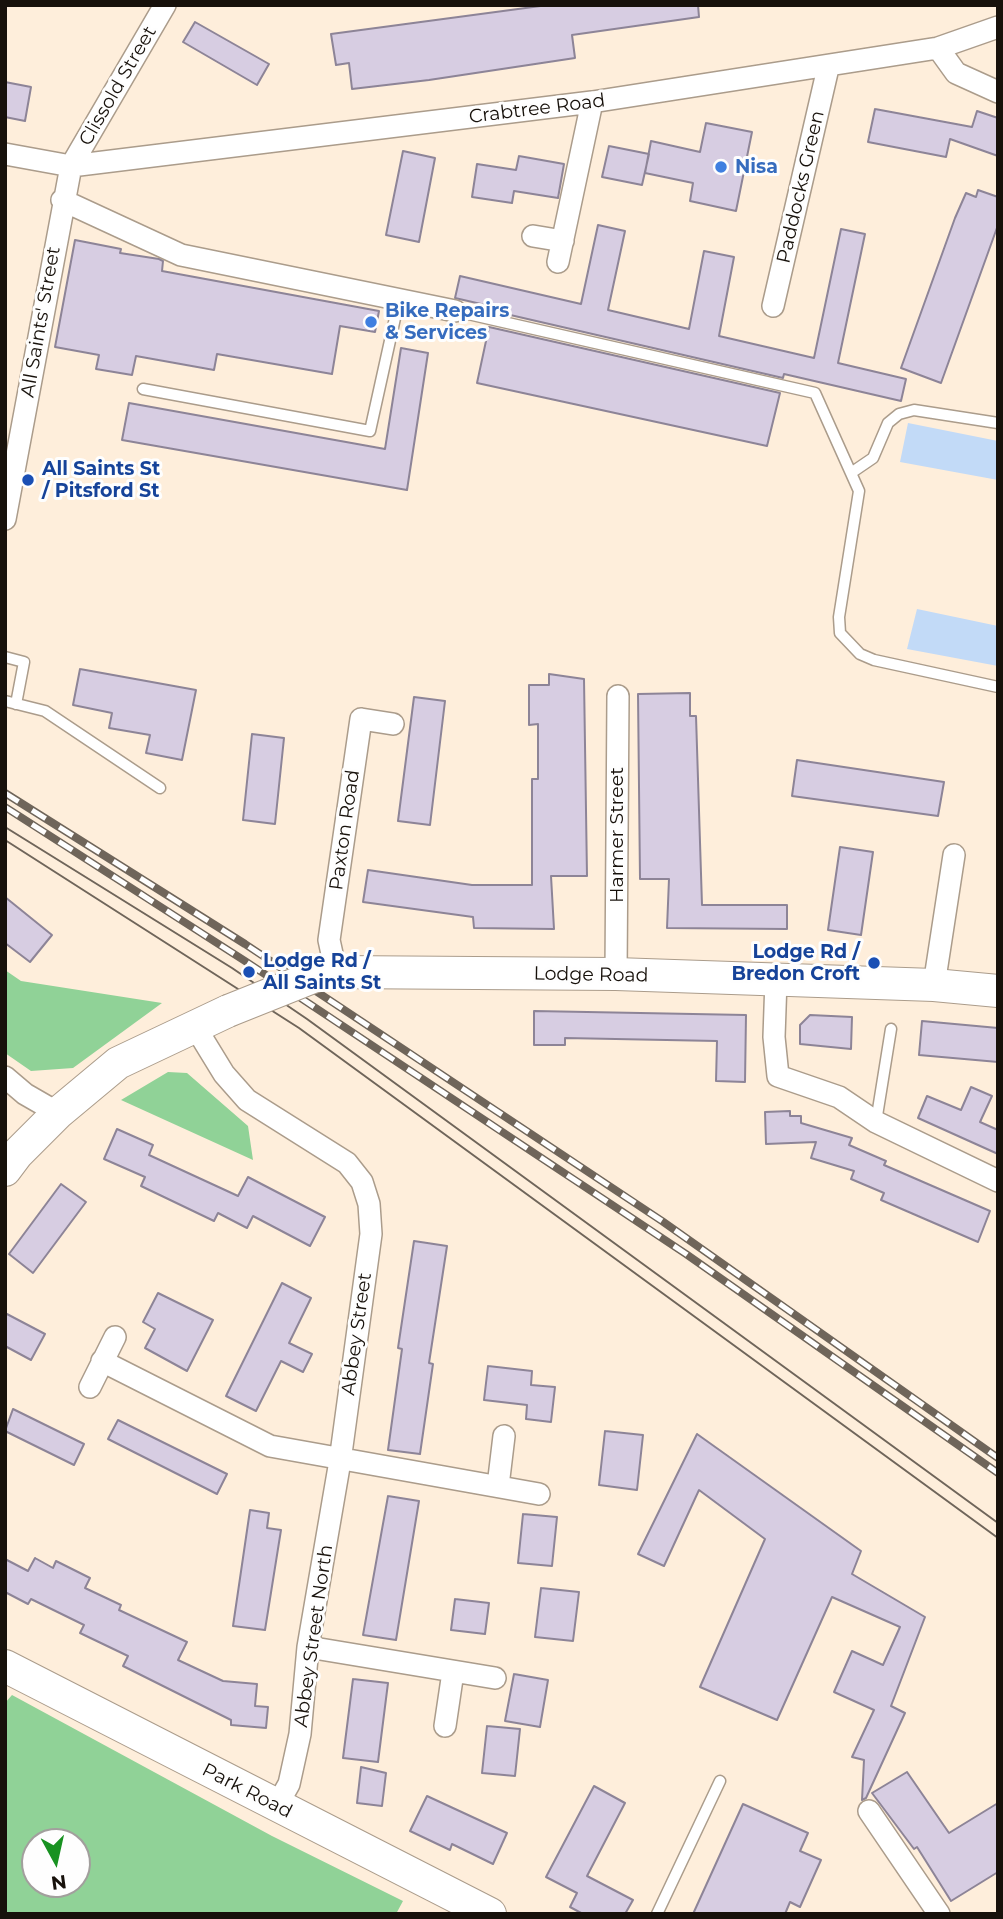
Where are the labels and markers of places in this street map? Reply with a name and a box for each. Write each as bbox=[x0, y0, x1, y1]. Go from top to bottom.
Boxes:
place label: Nisa bbox=[735, 156, 778, 178]
marker: Nisa bbox=[713, 159, 729, 175]
place label: Bike Repairs & Services bbox=[385, 300, 509, 344]
marker: Bike Repairs & Services bbox=[363, 314, 379, 330]
place label: All Saints St / Pitsford St bbox=[42, 458, 160, 502]
marker: All Saints St / Pitsford St bbox=[20, 472, 36, 488]
place label: Lodge Rd / Bredon Croft bbox=[732, 941, 860, 985]
place label: Lodge Rd / All Saints St bbox=[263, 950, 381, 994]
marker: Lodge Rd / Bredon Croft bbox=[866, 955, 882, 971]
marker: Lodge Rd / All Saints St bbox=[241, 964, 257, 980]

